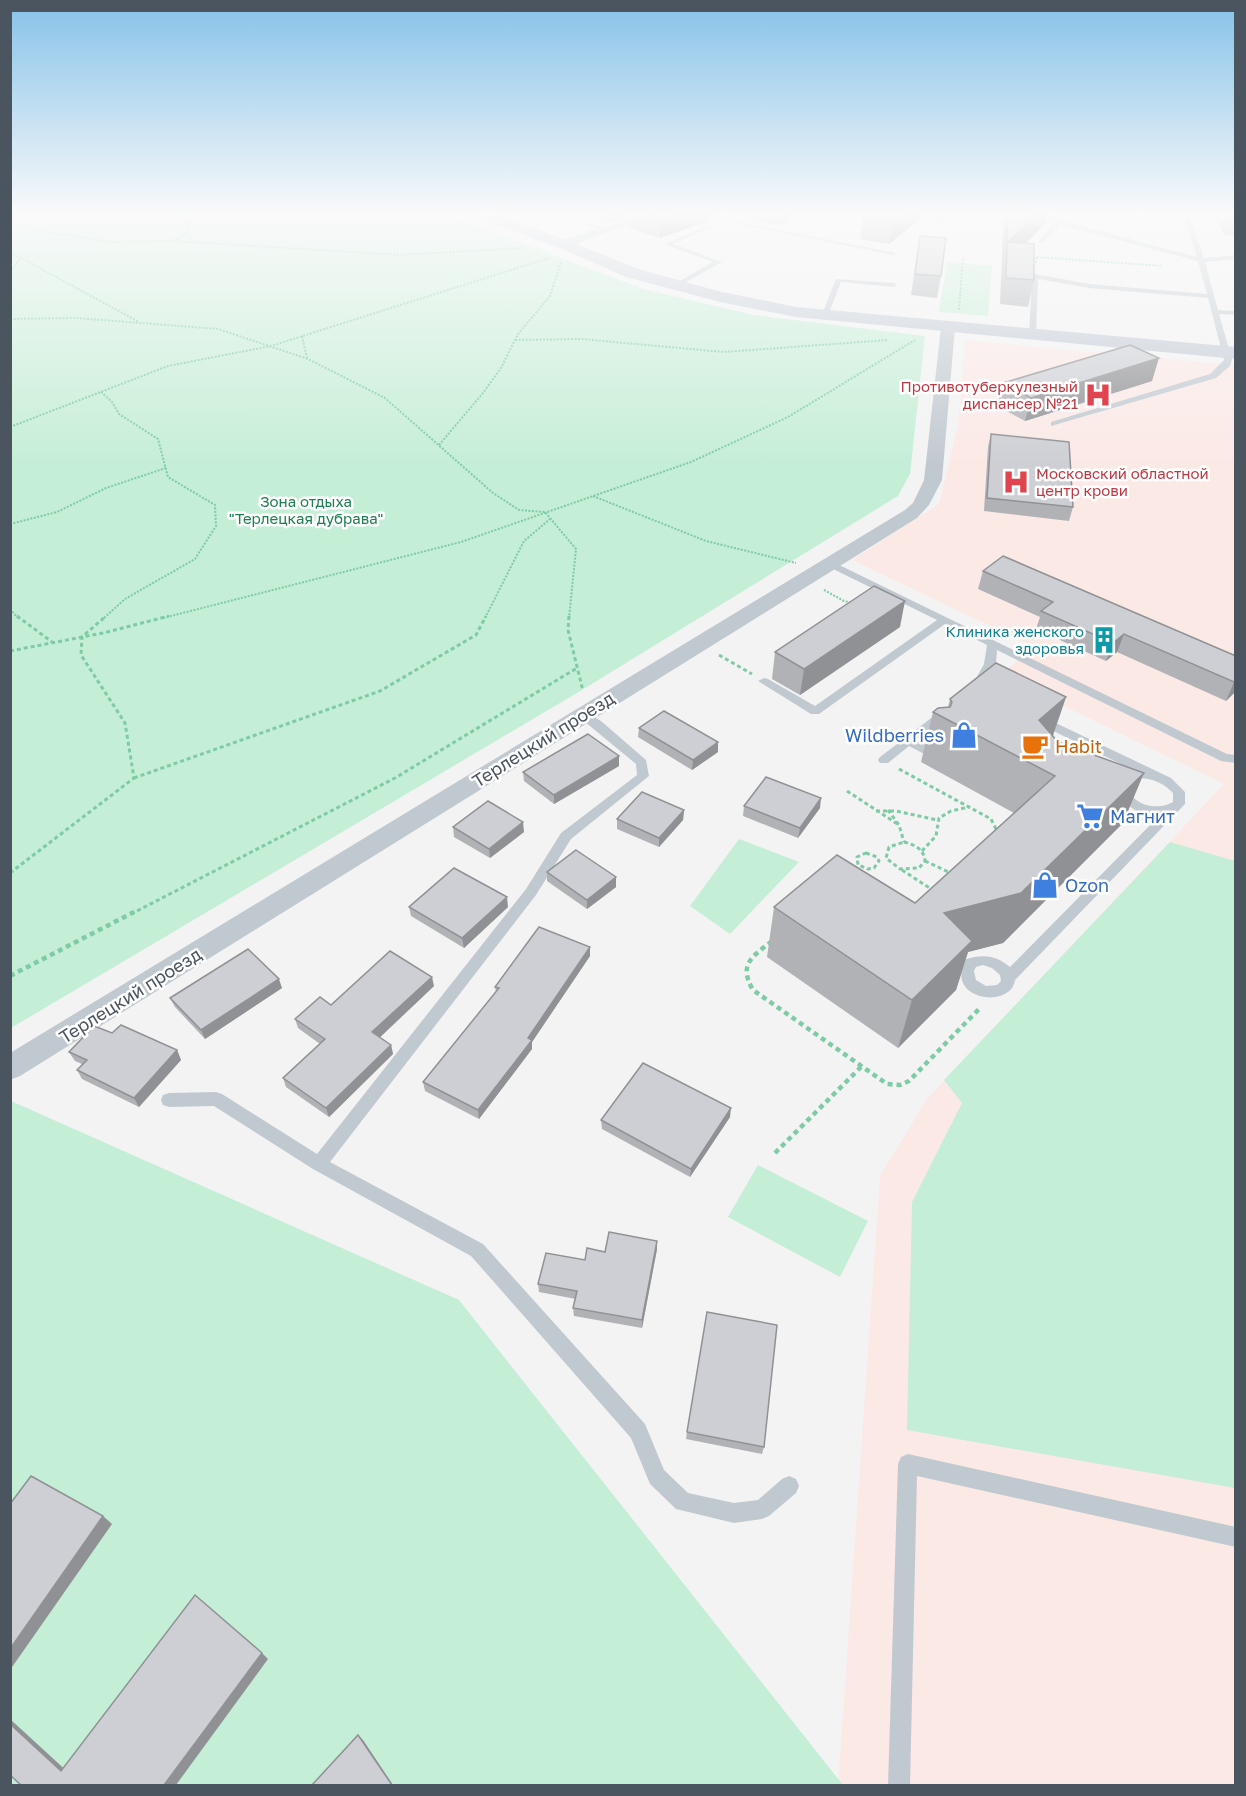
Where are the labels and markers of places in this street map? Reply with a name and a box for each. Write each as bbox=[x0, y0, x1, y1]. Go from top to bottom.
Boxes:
place label: Противотуберкулезный диспансер №21 bbox=[900, 377, 1078, 412]
hospital icon: Противотуберкулезный диспансер №21 bbox=[1083, 380, 1113, 410]
place label: Московский областной центр крови bbox=[1036, 464, 1209, 499]
hospital icon: Московский областной центр крови bbox=[1001, 467, 1031, 497]
place label: Клиника женского здоровья bbox=[945, 622, 1084, 657]
building icon: Клиника женского здоровья bbox=[1089, 625, 1119, 655]
shop icon: Wildberries bbox=[949, 720, 979, 750]
place label: Wildberries bbox=[845, 724, 944, 746]
cafe icon: Habit bbox=[1020, 731, 1050, 761]
place label: Habit bbox=[1055, 735, 1102, 757]
supermarket icon: Магнит bbox=[1075, 801, 1105, 831]
place label: Магнит bbox=[1110, 805, 1175, 827]
shop icon: Ozon bbox=[1030, 870, 1060, 900]
place label: Ozon bbox=[1065, 874, 1109, 896]

